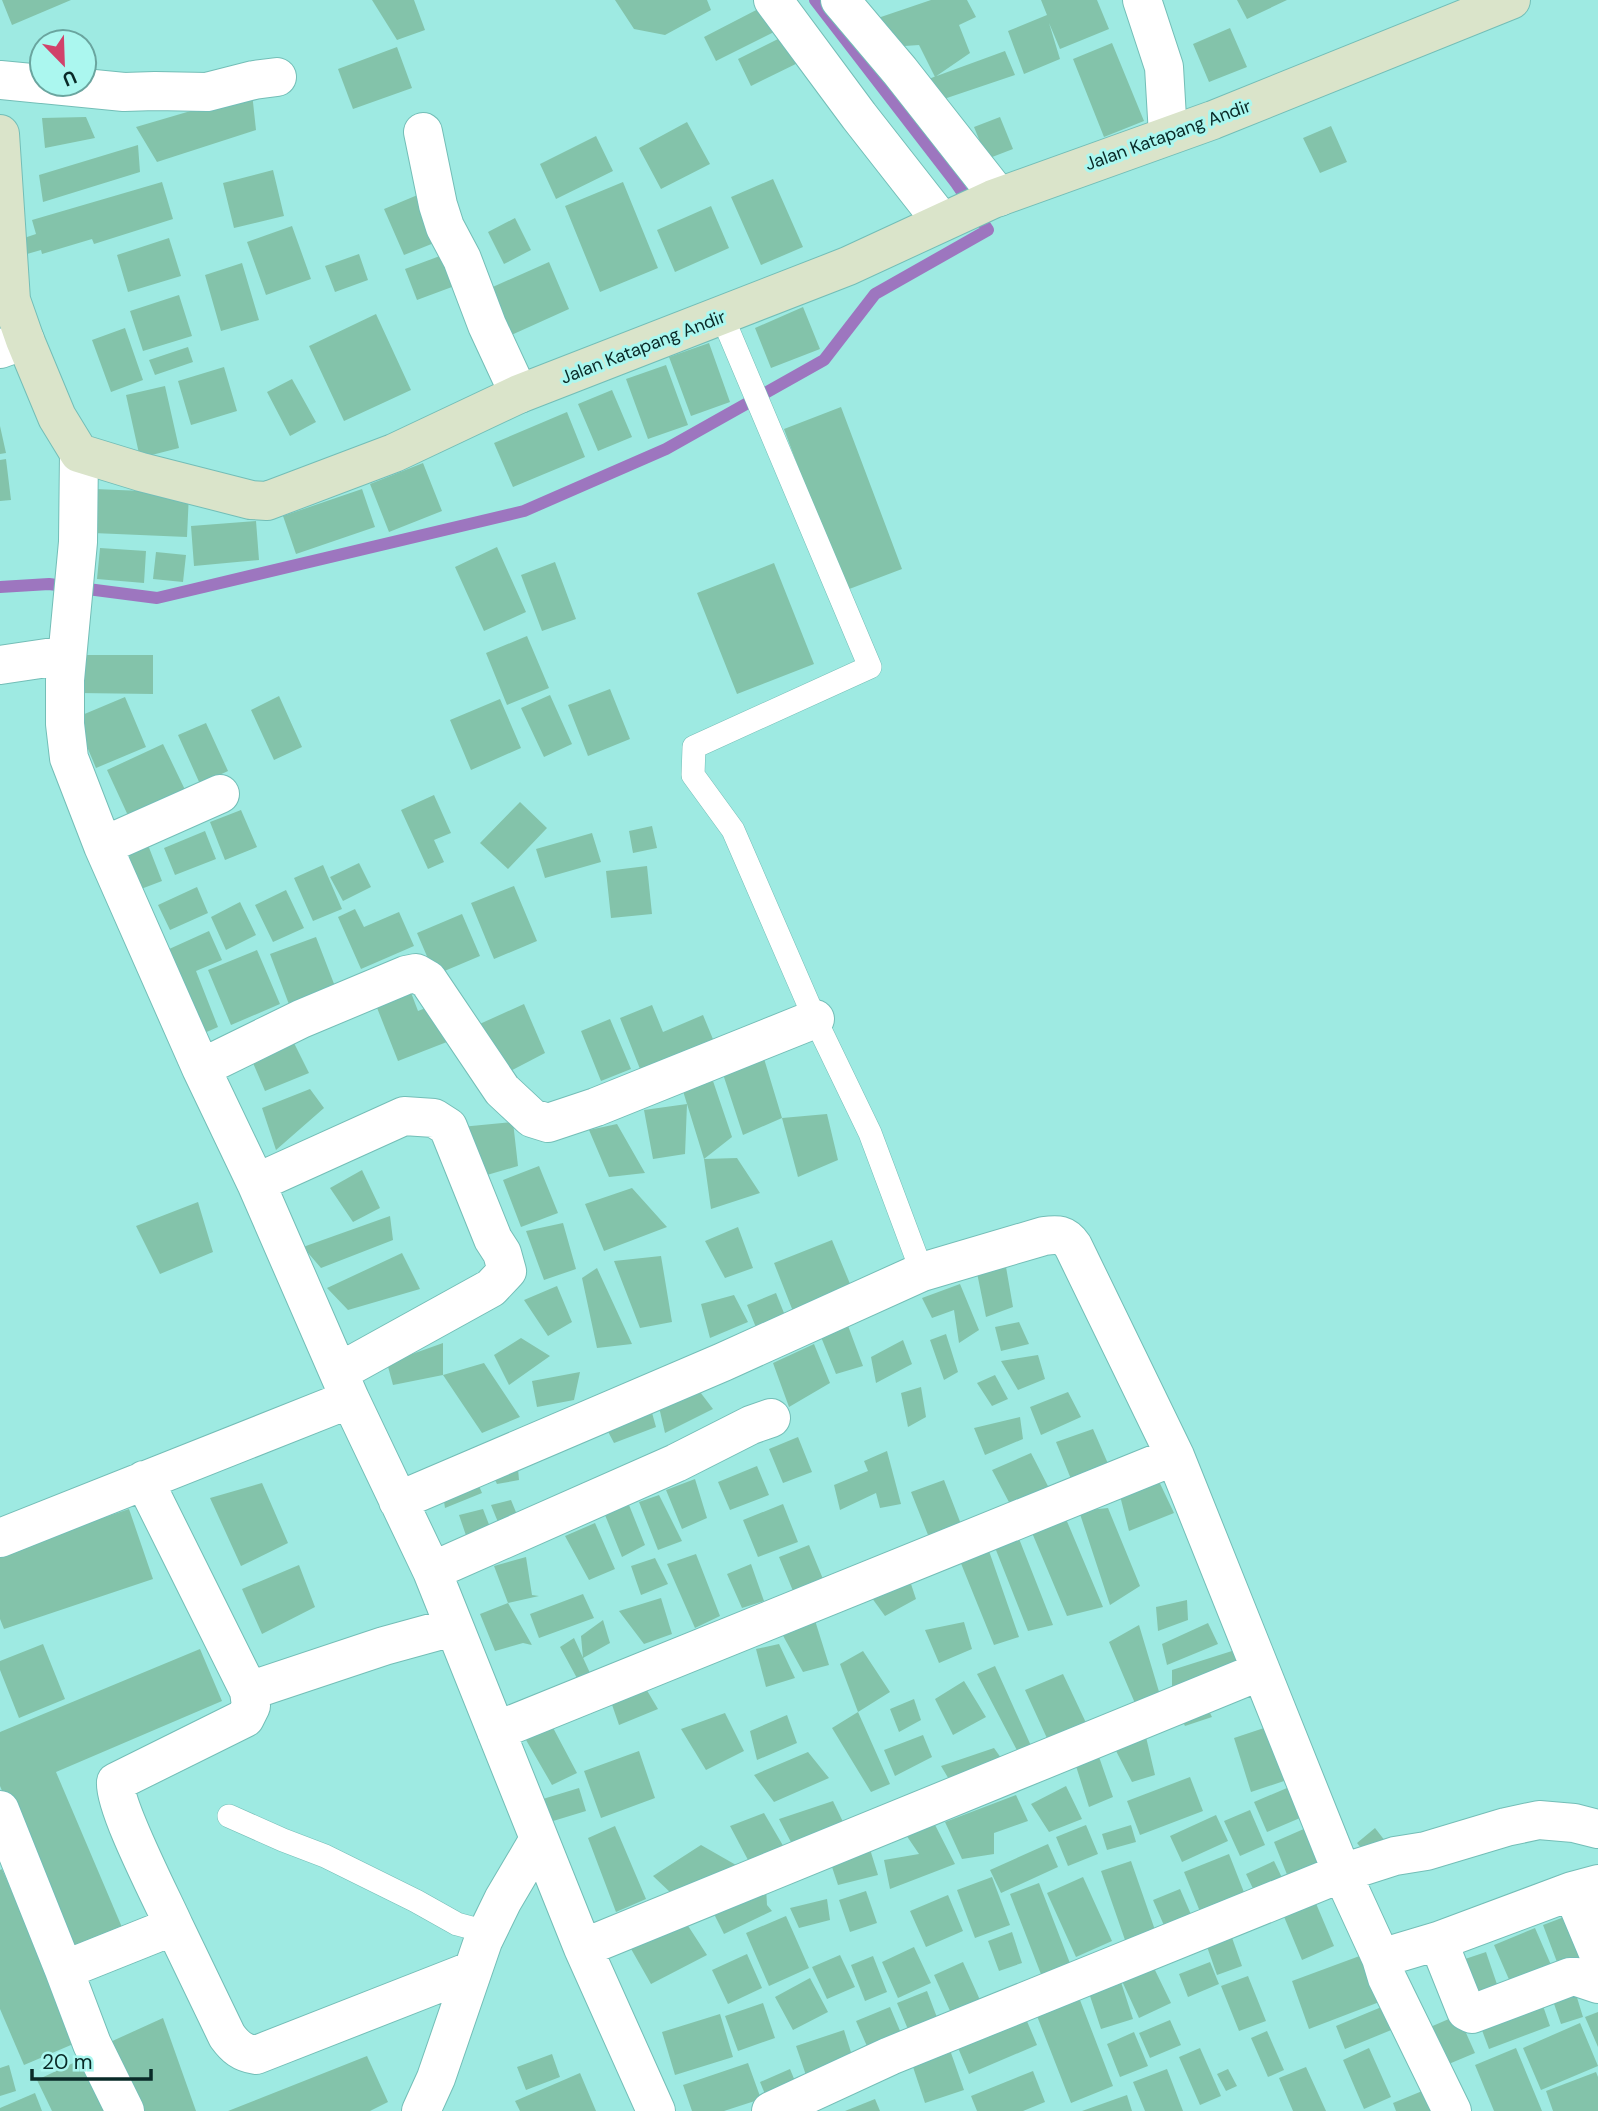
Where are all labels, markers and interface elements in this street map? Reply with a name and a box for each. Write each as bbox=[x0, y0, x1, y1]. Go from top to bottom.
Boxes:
north arrow bbox=[28, 28, 98, 98]
text: U bbox=[59, 64, 80, 92]
street label: Jalan Katapang Andir bbox=[1082, 94, 1255, 176]
street label: Jalan Katapang Andir bbox=[557, 304, 729, 390]
scale bar bbox=[32, 2038, 150, 2082]
text: 20 m bbox=[42, 2048, 93, 2076]

